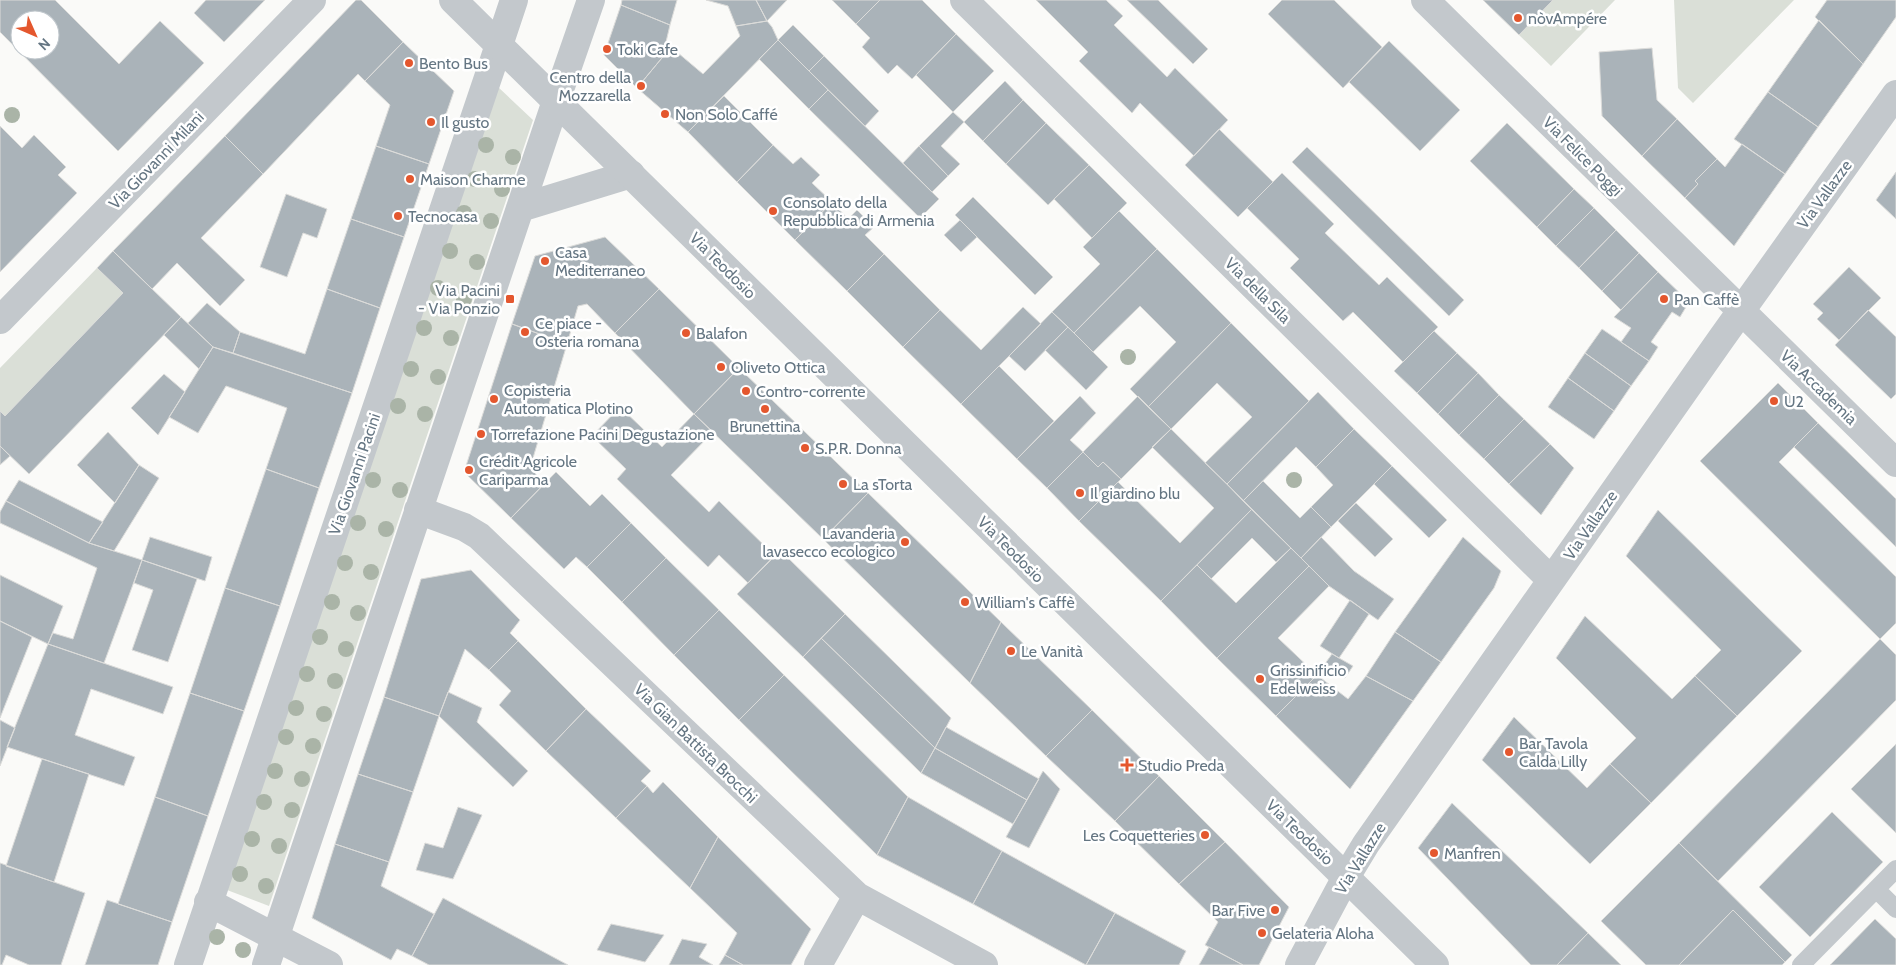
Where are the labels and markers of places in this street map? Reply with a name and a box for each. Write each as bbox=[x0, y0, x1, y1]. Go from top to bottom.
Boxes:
place label: nòvAmpére bbox=[1528, 9, 1607, 28]
marker: nòvAmpére bbox=[1512, 12, 1524, 24]
place label: Toki Cafe bbox=[617, 40, 678, 59]
marker: Toki Cafe bbox=[601, 43, 613, 55]
place label: Bento Bus bbox=[419, 54, 488, 73]
marker: Bento Bus bbox=[403, 57, 415, 69]
place label: Centro della Mozzarella bbox=[549, 68, 631, 105]
marker: Centro della Mozzarella bbox=[635, 80, 647, 92]
place label: Non Solo Caffé bbox=[675, 105, 778, 124]
marker: Non Solo Caffé bbox=[659, 108, 671, 120]
place label: Il gusto bbox=[441, 113, 490, 132]
marker: Il gusto bbox=[425, 116, 437, 128]
place label: Maison Charme bbox=[420, 170, 525, 189]
marker: Maison Charme bbox=[404, 173, 416, 185]
place label: Consolato della Repubblica di Armenia bbox=[783, 193, 935, 230]
marker: Consolato della Repubblica di Armenia bbox=[767, 205, 779, 217]
place label: Tecnocasa bbox=[408, 207, 478, 226]
marker: Tecnocasa bbox=[392, 210, 404, 222]
place label: Casa Mediterraneo bbox=[555, 243, 646, 280]
marker: Casa Mediterraneo bbox=[539, 255, 551, 267]
place label: Via Pacini - Via Ponzio bbox=[418, 281, 500, 318]
place label: Pan Caffè bbox=[1674, 290, 1739, 309]
marker: Via Pacini - Via Ponzio bbox=[504, 293, 516, 305]
marker: Pan Caffè bbox=[1658, 293, 1670, 305]
place label: Ce piace - Osteria romana bbox=[535, 314, 639, 351]
place label: Balafon bbox=[696, 324, 748, 343]
marker: Ce piace - Osteria romana bbox=[519, 326, 531, 338]
marker: Balafon bbox=[680, 327, 692, 339]
place label: Oliveto Ottica bbox=[731, 358, 826, 377]
marker: Oliveto Ottica bbox=[715, 361, 727, 373]
place label: Copisteria Automatica Plotino bbox=[504, 381, 633, 418]
place label: Contro-corrente bbox=[756, 382, 865, 401]
marker: Contro-corrente bbox=[740, 385, 752, 397]
place label: U2 bbox=[1784, 392, 1804, 411]
marker: Copisteria Automatica Plotino bbox=[488, 393, 500, 405]
marker: U2 bbox=[1768, 395, 1780, 407]
marker: Brunettina bbox=[759, 403, 771, 415]
place label: Brunettina bbox=[730, 417, 801, 436]
place label: Torrefazione Pacini Degustazione bbox=[491, 425, 714, 444]
marker: Torrefazione Pacini Degustazione bbox=[475, 428, 487, 440]
place label: S.P.R. Donna bbox=[815, 439, 902, 458]
marker: S.P.R. Donna bbox=[799, 442, 811, 454]
place label: Crédit Agricole Cariparma bbox=[479, 452, 577, 489]
marker: Crédit Agricole Cariparma bbox=[463, 464, 475, 476]
place label: La sTorta bbox=[853, 475, 913, 494]
marker: La sTorta bbox=[837, 478, 849, 490]
place label: Il giardino blu bbox=[1090, 484, 1180, 503]
marker: Il giardino blu bbox=[1074, 487, 1086, 499]
place label: Lavanderia lavasecco ecologico bbox=[763, 524, 895, 561]
marker: Lavanderia lavasecco ecologico bbox=[899, 536, 911, 548]
place label: William's Caffè bbox=[975, 593, 1075, 612]
marker: William's Caffè bbox=[959, 596, 971, 608]
place label: Le Vanità bbox=[1021, 642, 1083, 661]
marker: Le Vanità bbox=[1005, 645, 1017, 657]
place label: Grissinificio Edelweiss bbox=[1270, 661, 1346, 698]
marker: Grissinificio Edelweiss bbox=[1254, 673, 1266, 685]
place label: Bar Tavola Calda Lilly bbox=[1519, 734, 1588, 771]
marker: Bar Tavola Calda Lilly bbox=[1503, 746, 1515, 758]
place label: Studio Preda bbox=[1138, 756, 1224, 775]
marker: Studio Preda bbox=[1120, 758, 1134, 772]
place label: Les Coquetteries bbox=[1083, 826, 1195, 845]
marker: Les Coquetteries bbox=[1199, 829, 1211, 841]
place label: Manfren bbox=[1444, 844, 1501, 863]
marker: Manfren bbox=[1428, 847, 1440, 859]
place label: Bar Five bbox=[1212, 901, 1265, 920]
marker: Bar Five bbox=[1269, 904, 1281, 916]
place label: Gelateria Aloha bbox=[1272, 924, 1374, 943]
marker: Gelateria Aloha bbox=[1256, 927, 1268, 939]

